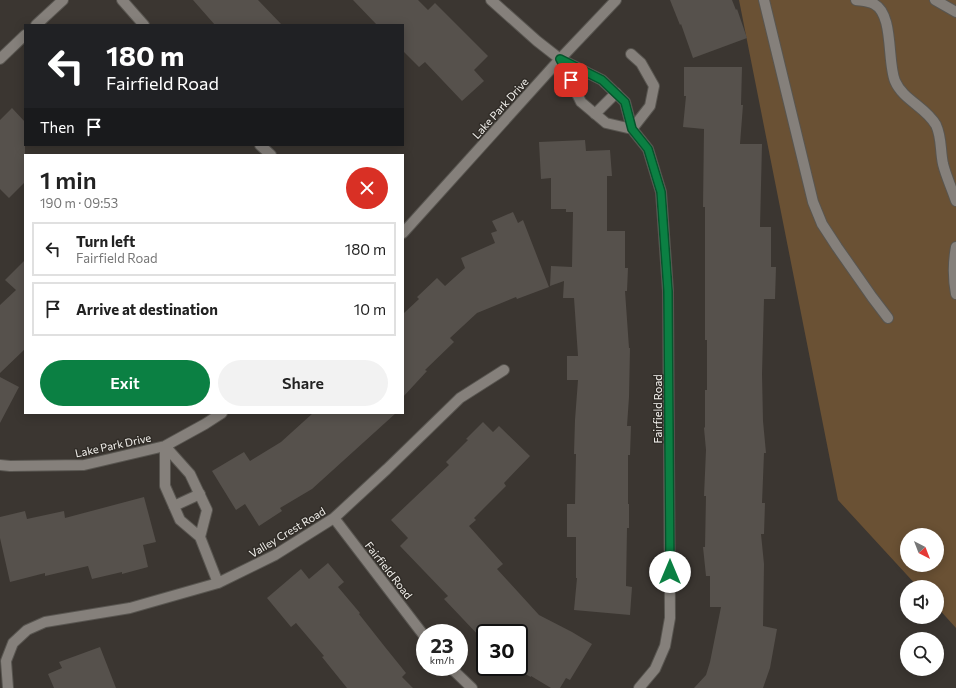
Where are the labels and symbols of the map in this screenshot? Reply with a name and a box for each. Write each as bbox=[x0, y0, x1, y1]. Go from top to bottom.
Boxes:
pin bbox=[554, 63, 588, 97]
street label: Lake Park Drive bbox=[469, 75, 531, 141]
street label: Fairfield Road bbox=[651, 375, 664, 443]
street label: Lake Park Drive bbox=[74, 431, 152, 459]
street label: Valley Crest Road bbox=[247, 504, 327, 560]
north arrow bbox=[900, 528, 944, 572]
street label: Fairfield Road bbox=[363, 539, 415, 601]
position arrow bbox=[649, 551, 691, 593]
speed limit sign: 30 bbox=[476, 624, 528, 676]

